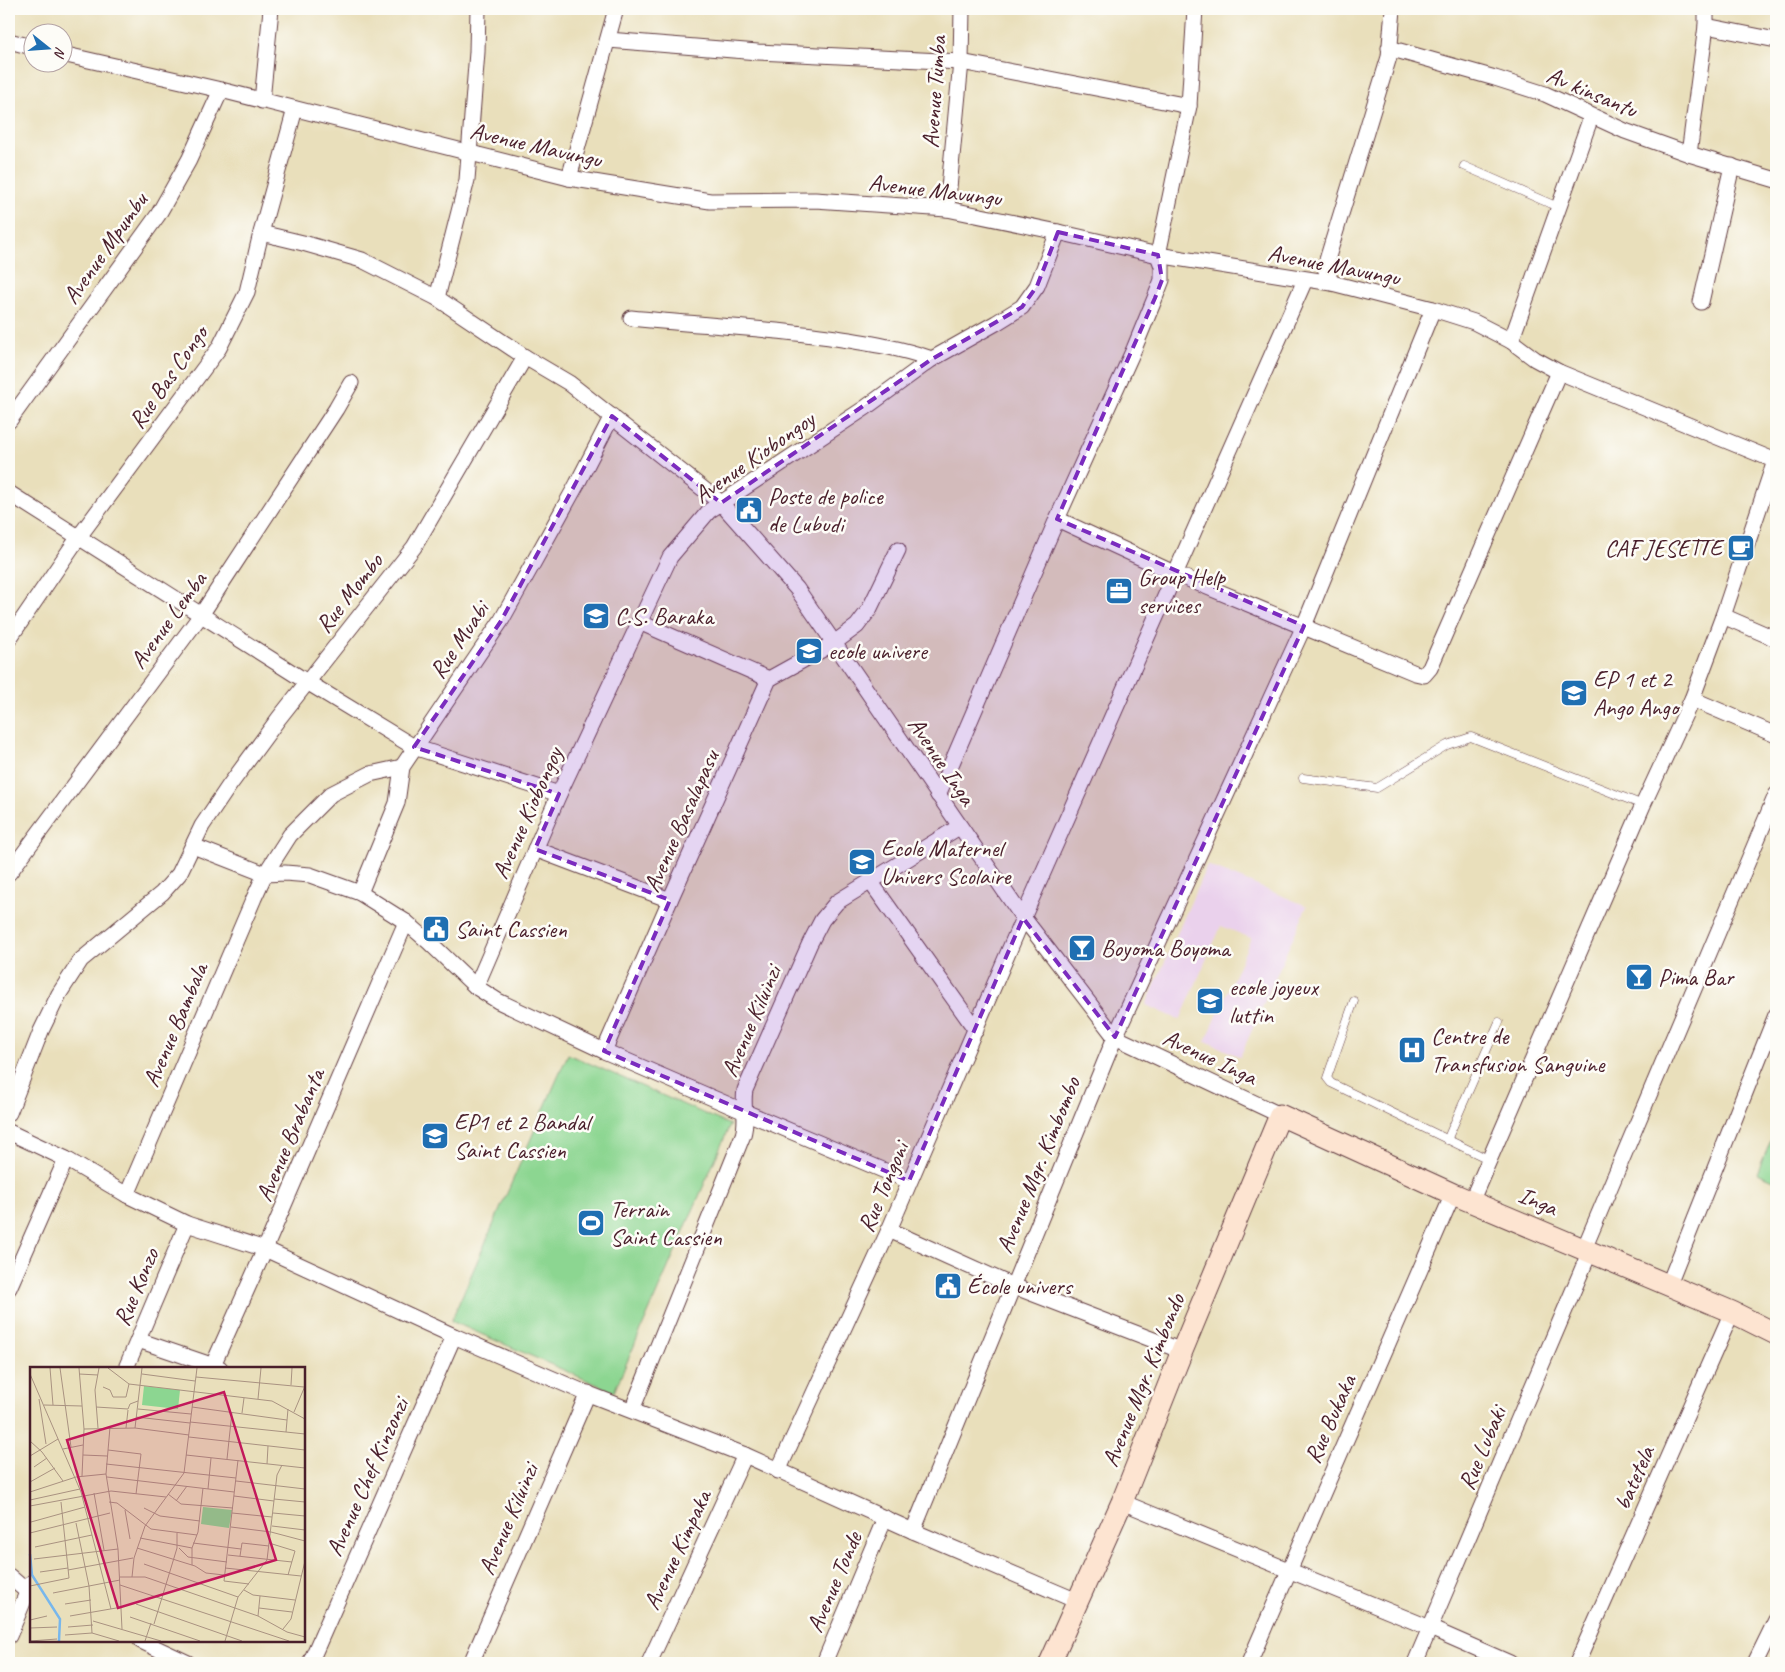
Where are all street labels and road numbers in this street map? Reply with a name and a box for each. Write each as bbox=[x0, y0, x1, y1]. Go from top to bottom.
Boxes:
street label: Avenue Tumba bbox=[915, 34, 953, 149]
street label: Av kinsantu bbox=[1542, 60, 1644, 125]
street label: Avenue Mavungu bbox=[467, 115, 607, 175]
street label: Avenue Mavungu bbox=[867, 167, 1005, 213]
street label: Avenue Mpumbu bbox=[56, 185, 155, 309]
street label: Avenue Mavungu bbox=[1265, 238, 1405, 293]
street label: Rue Bas Congo bbox=[122, 318, 216, 434]
street label: Avenue Kiobongoy bbox=[688, 403, 822, 510]
street label: Rue Mombo bbox=[309, 546, 390, 639]
street label: Avenue Lemba bbox=[123, 565, 214, 674]
street label: Rue Muabi bbox=[422, 594, 497, 684]
street label: Avenue Inga bbox=[901, 711, 983, 812]
street label: Avenue Kiobongoy bbox=[485, 741, 570, 883]
street label: Avenue Basalapasu bbox=[636, 743, 727, 897]
street label: Avenue Bambala bbox=[136, 957, 215, 1091]
street label: Avenue Kiluinzi bbox=[714, 959, 789, 1081]
street label: Avenue Inga bbox=[1158, 1022, 1263, 1092]
street label: Avenue Brabanta bbox=[249, 1062, 332, 1206]
street label: Avenue Mgr. Kimbombo bbox=[989, 1071, 1088, 1257]
street label: Rue Tongoni bbox=[851, 1135, 916, 1237]
street label: Inga bbox=[1514, 1180, 1563, 1223]
street label: Rue Konzo bbox=[106, 1242, 166, 1330]
street label: Avenue Mgr. Kimbondo bbox=[1095, 1288, 1192, 1471]
street label: Rue Bukaka bbox=[1297, 1369, 1363, 1468]
street label: Avenue Chef Kinzonzi bbox=[319, 1391, 416, 1561]
street label: Rue Lubaki bbox=[1451, 1399, 1514, 1494]
street label: batetela bbox=[1607, 1440, 1662, 1515]
street label: Avenue Kiluinzi bbox=[471, 1457, 546, 1579]
street label: Avenue Kimpaka bbox=[636, 1484, 719, 1615]
street label: Avenue Tonde bbox=[799, 1525, 869, 1637]

